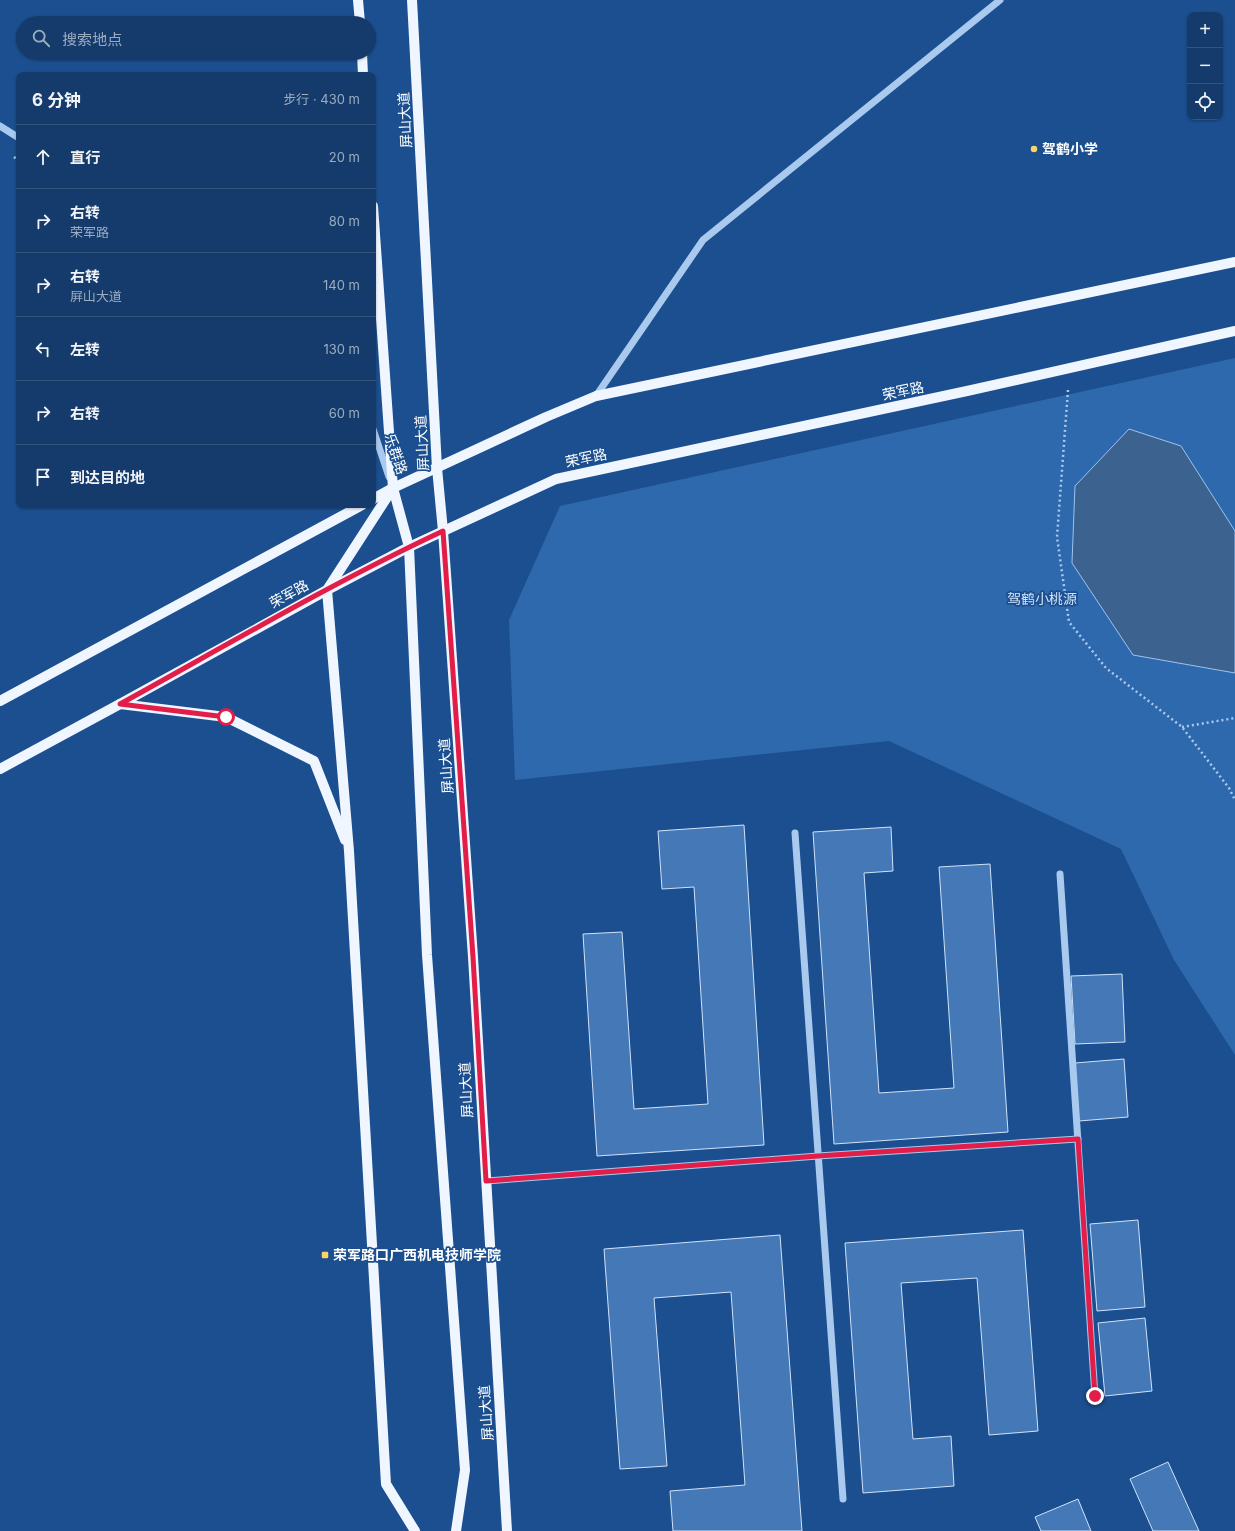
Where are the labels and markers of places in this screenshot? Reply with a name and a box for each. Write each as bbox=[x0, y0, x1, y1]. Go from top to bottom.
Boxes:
place label: 驾鹤小学 bbox=[1042, 140, 1098, 157]
marker: 驾鹤小学 bbox=[1029, 144, 1039, 154]
place label: 荣军路口广西机电技师学院 bbox=[333, 1246, 501, 1263]
marker: 荣军路口广西机电技师学院 bbox=[320, 1250, 330, 1260]

